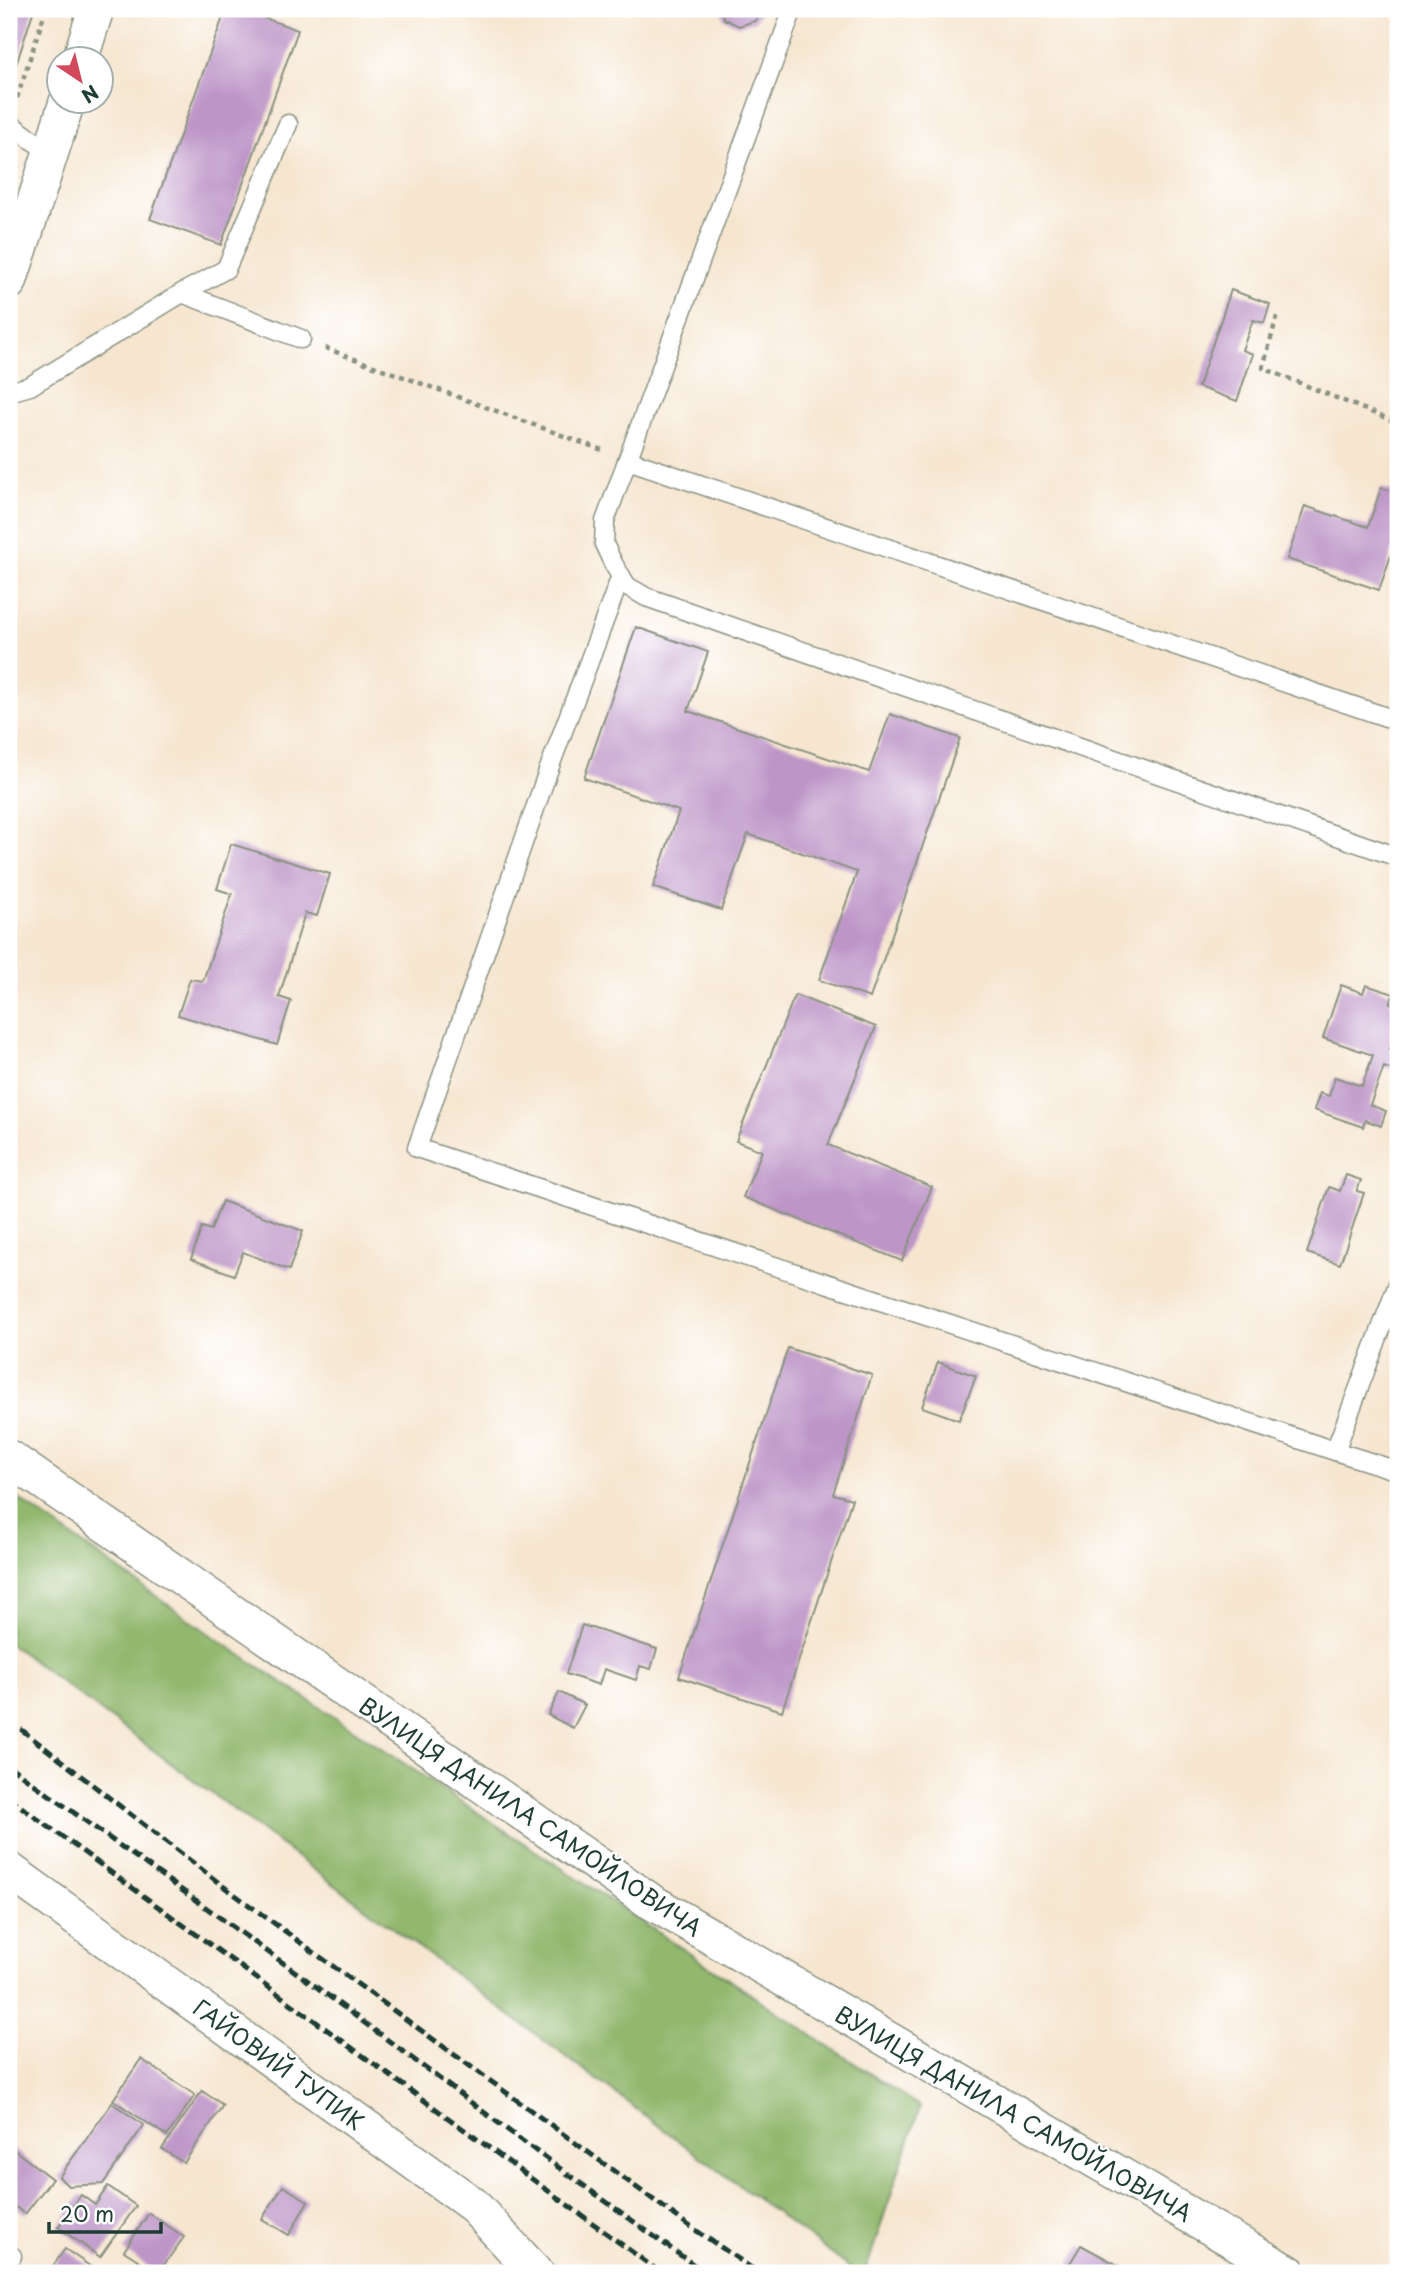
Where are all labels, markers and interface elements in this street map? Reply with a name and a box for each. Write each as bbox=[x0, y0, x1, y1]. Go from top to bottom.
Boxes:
north arrow bbox=[46, 46, 116, 116]
text: N bbox=[76, 79, 105, 111]
street label: ВУЛИЦЯ ДАНИЛА САМОЙЛОВИЧА bbox=[353, 1688, 709, 1944]
street label: ГАЙОВИЙ ТУПИК bbox=[186, 1990, 372, 2138]
street label: ВУЛИЦЯ ДАНИЛА САМОЙЛОВИЧА bbox=[829, 1996, 1199, 2230]
scale bar bbox=[49, 2191, 161, 2235]
text: 20 m bbox=[60, 2197, 114, 2229]

